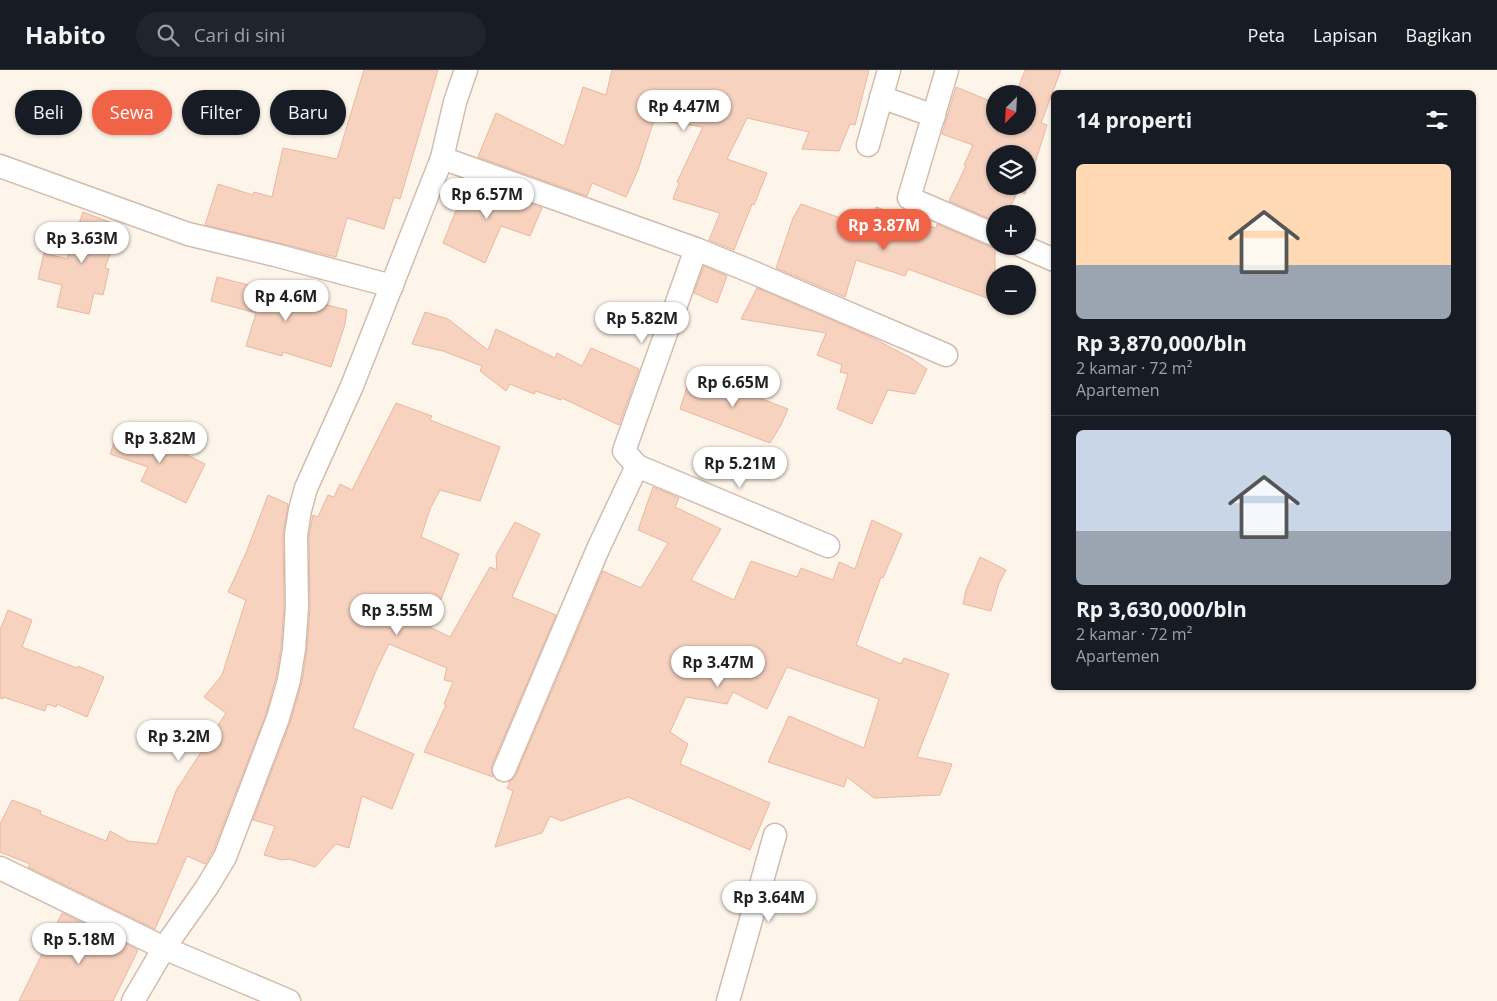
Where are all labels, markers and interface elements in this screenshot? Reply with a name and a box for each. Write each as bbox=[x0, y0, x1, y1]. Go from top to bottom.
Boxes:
search box bbox=[136, 12, 486, 57]
text: Habito bbox=[25, 18, 106, 51]
icon: search bbox=[154, 21, 182, 49]
text: Cari di sini bbox=[194, 22, 285, 48]
text: Peta bbox=[1248, 23, 1285, 47]
text: Lapisan bbox=[1313, 23, 1378, 47]
text: Bagikan bbox=[1406, 23, 1472, 47]
north arrow bbox=[986, 85, 1036, 135]
map controls bbox=[986, 85, 1036, 315]
chip: Beli bbox=[15, 90, 82, 135]
chip: Sewa bbox=[92, 90, 172, 135]
chip: Filter bbox=[182, 90, 260, 135]
chip: Baru bbox=[270, 90, 346, 135]
pin: Rp 4.47M bbox=[632, 90, 736, 132]
text: Rp 4.47M bbox=[648, 95, 720, 117]
text: 14 properti bbox=[1076, 106, 1192, 134]
icon: filters bbox=[1423, 106, 1451, 134]
button: layers bbox=[986, 145, 1036, 195]
pin: Rp 6.57M bbox=[435, 178, 539, 220]
text: Rp 6.57M bbox=[451, 183, 523, 205]
icon: home bbox=[1219, 197, 1309, 287]
button: + bbox=[986, 205, 1036, 255]
pin: Rp 3.87M bbox=[832, 208, 936, 251]
text: Rp 3.87M bbox=[848, 214, 920, 236]
pin: Rp 3.63M bbox=[30, 222, 134, 264]
text: Rp 3.63M bbox=[46, 227, 118, 249]
button: − bbox=[986, 265, 1036, 315]
pin: Rp 4.6M bbox=[240, 280, 332, 322]
text: Rp 4.6M bbox=[255, 285, 317, 307]
pin: Rp 5.82M bbox=[590, 302, 694, 344]
text: Rp 5.82M bbox=[606, 307, 678, 329]
text: Rp 3,870,000/bln bbox=[1076, 329, 1247, 357]
text: 2 kamar · 72 m² bbox=[1076, 357, 1192, 379]
pin: Rp 6.65M bbox=[681, 366, 785, 408]
text: Rp 6.65M bbox=[697, 371, 769, 393]
text: Apartemen bbox=[1076, 379, 1160, 401]
pin: Rp 3.82M bbox=[108, 422, 212, 464]
text: Rp 3.82M bbox=[124, 427, 196, 449]
pin: Rp 5.21M bbox=[688, 446, 792, 489]
text: Rp 5.21M bbox=[704, 452, 776, 474]
icon: home bbox=[1219, 462, 1309, 552]
pin: Rp 3.55M bbox=[345, 594, 449, 636]
text: Rp 3,630,000/bln bbox=[1076, 595, 1247, 623]
text: Rp 3.55M bbox=[361, 599, 433, 621]
text: 2 kamar · 72 m² bbox=[1076, 623, 1192, 645]
text: Apartemen bbox=[1076, 645, 1160, 667]
pin: Rp 3.47M bbox=[666, 646, 770, 688]
text: Rp 3.47M bbox=[682, 651, 754, 673]
pin: Rp 3.2M bbox=[133, 720, 225, 762]
text: Rp 3.2M bbox=[148, 725, 210, 747]
pin: Rp 3.64M bbox=[717, 880, 821, 923]
text: Rp 3.64M bbox=[733, 886, 805, 908]
pin: Rp 5.18M bbox=[27, 922, 131, 965]
text: Rp 5.18M bbox=[43, 928, 115, 950]

